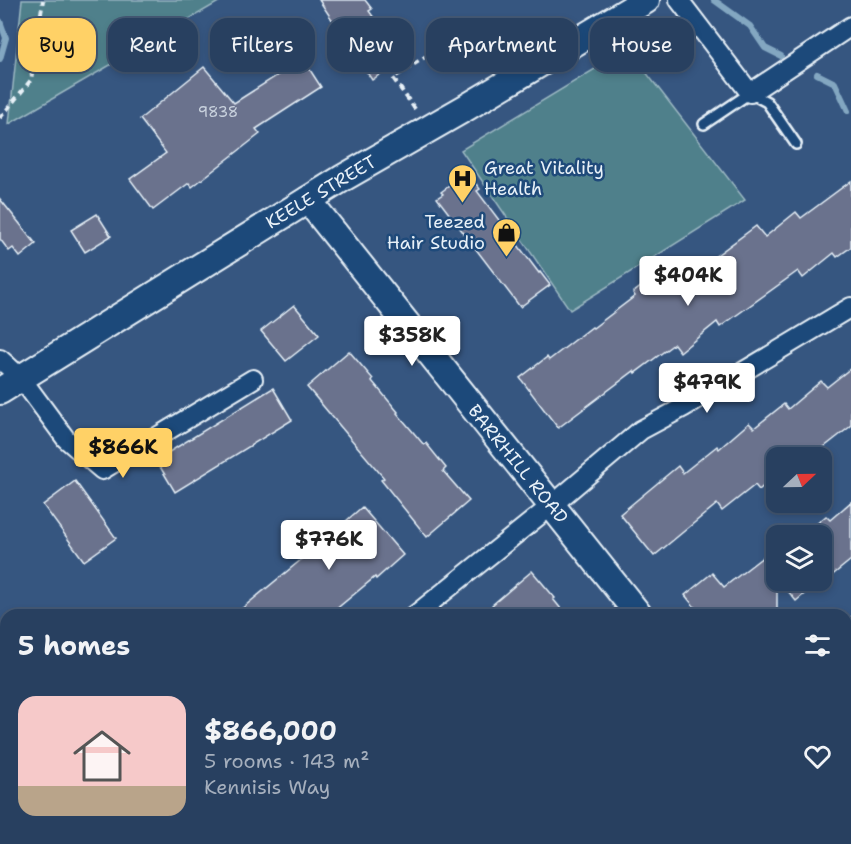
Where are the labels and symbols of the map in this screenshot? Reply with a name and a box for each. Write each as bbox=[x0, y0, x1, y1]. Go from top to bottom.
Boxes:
house number: 9838 bbox=[198, 102, 238, 122]
street label: KEELE STREET bbox=[261, 150, 381, 234]
place label: Great Vitality Health bbox=[484, 156, 604, 201]
hospital icon: Great Vitality Health bbox=[447, 162, 479, 204]
place label: Teezed Hair Studio bbox=[387, 210, 485, 255]
shop icon: Teezed Hair Studio bbox=[490, 216, 522, 258]
pin: $404K bbox=[646, 256, 730, 307]
pin: $358K bbox=[370, 316, 454, 367]
pin: $479K bbox=[665, 363, 749, 414]
street label: BARRHILL ROAD bbox=[462, 399, 574, 529]
pin: $866K bbox=[81, 428, 165, 479]
north arrow bbox=[766, 447, 832, 513]
pin: $776K bbox=[287, 520, 371, 571]

